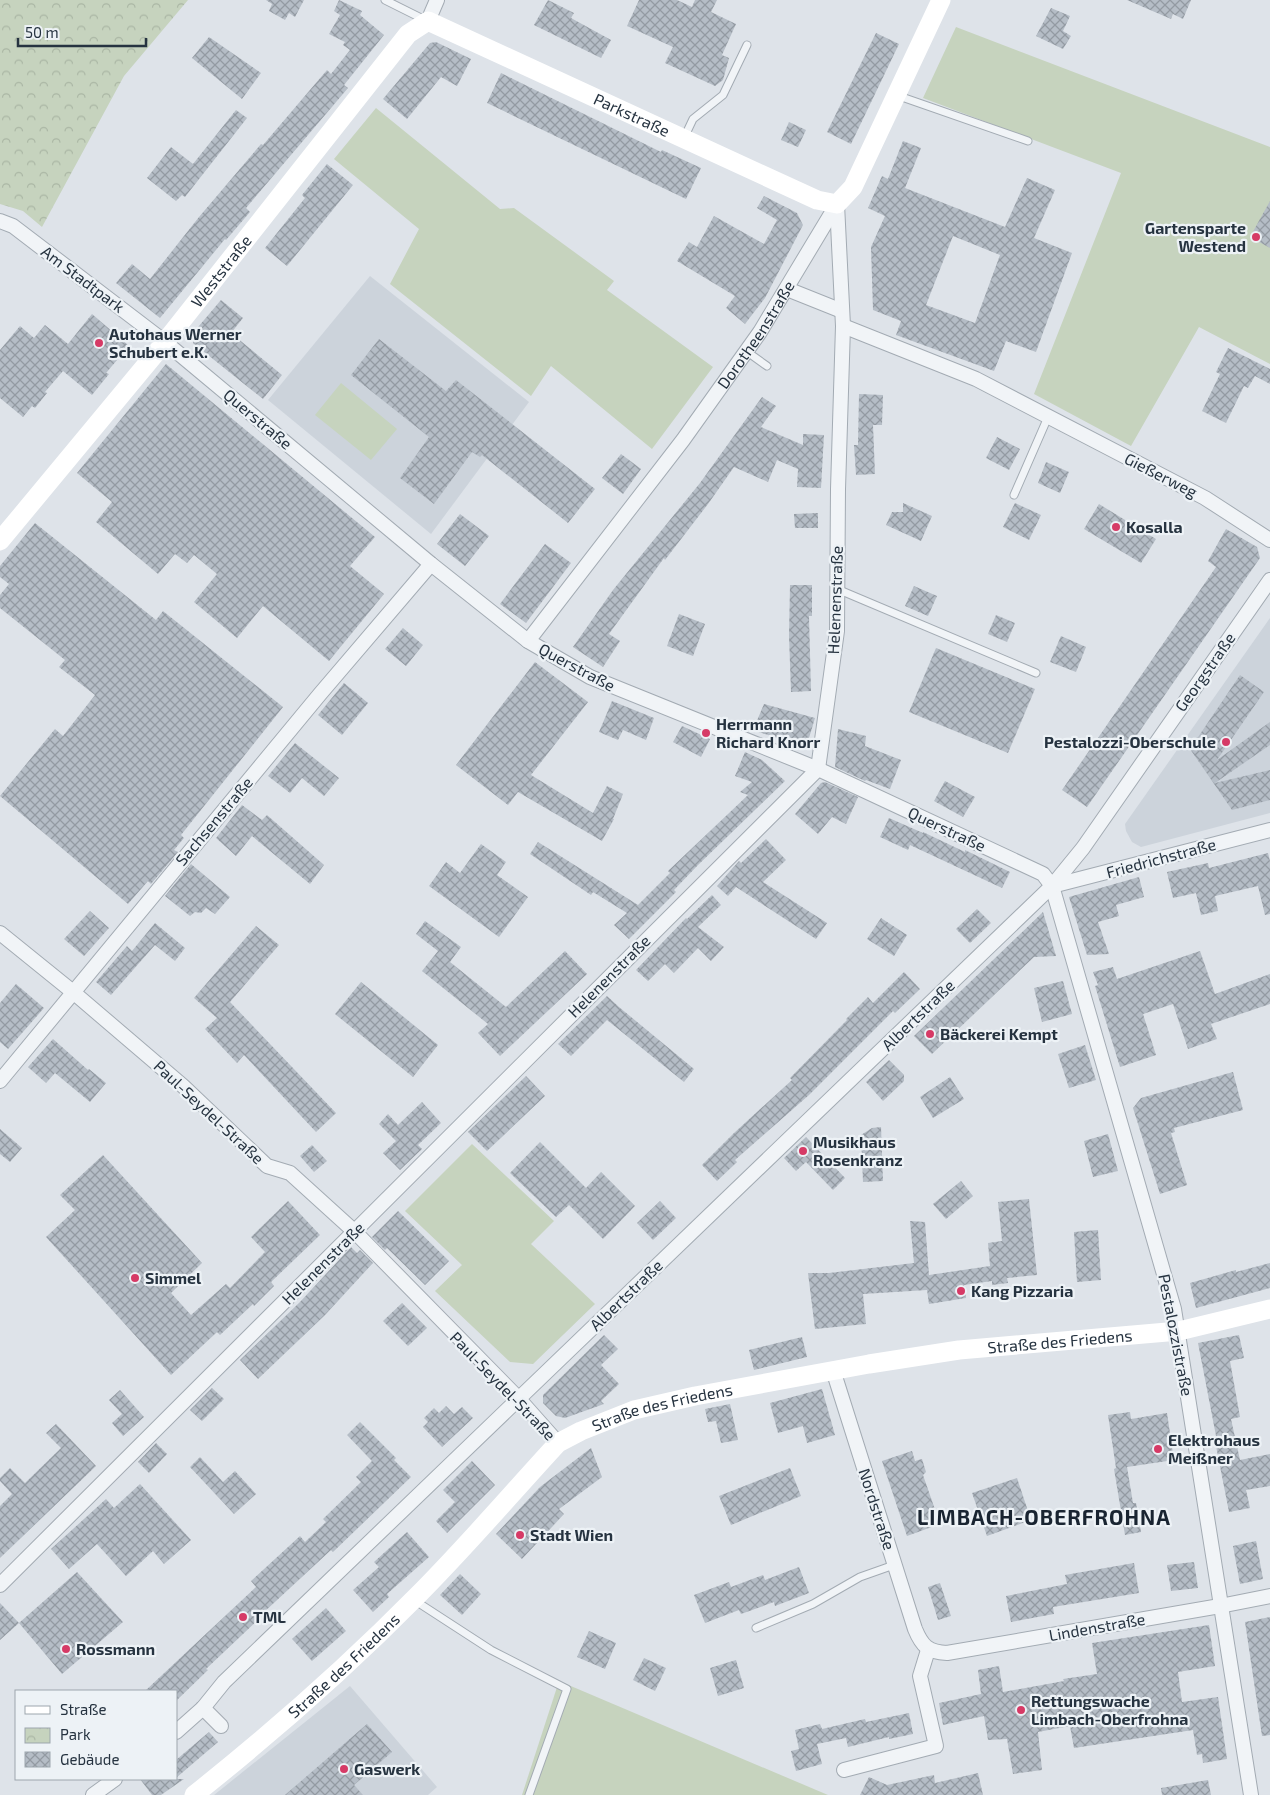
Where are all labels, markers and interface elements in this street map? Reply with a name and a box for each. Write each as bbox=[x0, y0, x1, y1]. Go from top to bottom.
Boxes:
scale bar bbox=[18, 15, 145, 47]
text: 50 m bbox=[25, 23, 59, 41]
street label: Parkstraße bbox=[591, 89, 673, 140]
place label: Gartensparte Westend bbox=[1145, 218, 1246, 255]
street label: Weststraße bbox=[186, 231, 255, 311]
marker: Gartensparte Westend bbox=[1250, 231, 1262, 243]
street label: Am Stadtpark bbox=[38, 241, 129, 316]
street label: Dorotheenstraße bbox=[713, 277, 798, 392]
place label: Autohaus Werner Schubert e.K. bbox=[109, 324, 242, 361]
marker: Autohaus Werner Schubert e.K. bbox=[93, 337, 105, 349]
street label: Querstraße bbox=[220, 384, 296, 454]
street label: Gießerweg bbox=[1122, 448, 1201, 501]
place label: Kosalla bbox=[1126, 517, 1183, 536]
marker: Kosalla bbox=[1110, 521, 1122, 533]
street label: Helenenstraße bbox=[823, 545, 846, 655]
street label: Georgstraße bbox=[1170, 629, 1239, 715]
street label: Querstraße bbox=[535, 639, 619, 695]
place label: Herrmann Richard Knorr bbox=[716, 714, 820, 751]
marker: Herrmann Richard Knorr bbox=[700, 727, 712, 739]
place label: Pestalozzi-Oberschule bbox=[1044, 732, 1216, 751]
marker: Pestalozzi-Oberschule bbox=[1220, 736, 1232, 748]
street label: Sachsenstraße bbox=[171, 773, 256, 869]
street label: Querstraße bbox=[905, 802, 989, 856]
street label: Friedrichstraße bbox=[1104, 834, 1218, 881]
street label: Helenenstraße bbox=[564, 931, 654, 1021]
street label: Albertstraße bbox=[877, 975, 958, 1054]
place label: Bäckerei Kempt bbox=[940, 1024, 1058, 1043]
marker: Bäckerei Kempt bbox=[924, 1028, 936, 1040]
street label: Paul-Seydel-Straße bbox=[150, 1056, 268, 1167]
place label: Musikhaus Rosenkranz bbox=[813, 1132, 903, 1169]
marker: Musikhaus Rosenkranz bbox=[797, 1145, 809, 1157]
street label: Helenenstraße bbox=[278, 1218, 368, 1308]
street label: Albertstraße bbox=[585, 1255, 666, 1334]
place label: Simmel bbox=[145, 1268, 202, 1287]
marker: Simmel bbox=[129, 1272, 141, 1284]
street label: Pestalozzistraße bbox=[1155, 1272, 1198, 1398]
place label: Kang Pizzaria bbox=[971, 1281, 1073, 1300]
marker: Kang Pizzaria bbox=[955, 1285, 967, 1297]
street label: Straße des Friedens bbox=[987, 1325, 1133, 1356]
street label: Paul-Seydel-Straße bbox=[447, 1327, 560, 1444]
street label: Straße des Friedens bbox=[589, 1379, 734, 1435]
place label: Elektrohaus Meißner bbox=[1168, 1430, 1260, 1467]
marker: Elektrohaus Meißner bbox=[1152, 1443, 1164, 1455]
street label: Nordstraße bbox=[855, 1466, 900, 1552]
district label: LIMBACH-OBERFROHNA bbox=[917, 1504, 1171, 1529]
place label: Stadt Wien bbox=[530, 1525, 613, 1544]
marker: Stadt Wien bbox=[514, 1529, 526, 1541]
place label: TML bbox=[253, 1607, 286, 1626]
street label: Straße des Friedens bbox=[284, 1609, 403, 1722]
street label: Lindenstraße bbox=[1047, 1609, 1147, 1644]
marker: TML bbox=[237, 1611, 249, 1623]
place label: Rossmann bbox=[76, 1639, 155, 1658]
marker: Rossmann bbox=[60, 1643, 72, 1655]
legend bbox=[15, 1690, 178, 1780]
place label: Rettungswache Limbach-Oberfrohna bbox=[1031, 1691, 1188, 1728]
text: Straße bbox=[60, 1700, 106, 1718]
marker: Rettungswache Limbach-Oberfrohna bbox=[1015, 1704, 1027, 1716]
text: Park bbox=[60, 1725, 91, 1743]
text: Gebäude bbox=[60, 1750, 119, 1768]
place label: Gaswerk bbox=[354, 1759, 420, 1778]
marker: Gaswerk bbox=[338, 1763, 350, 1775]

